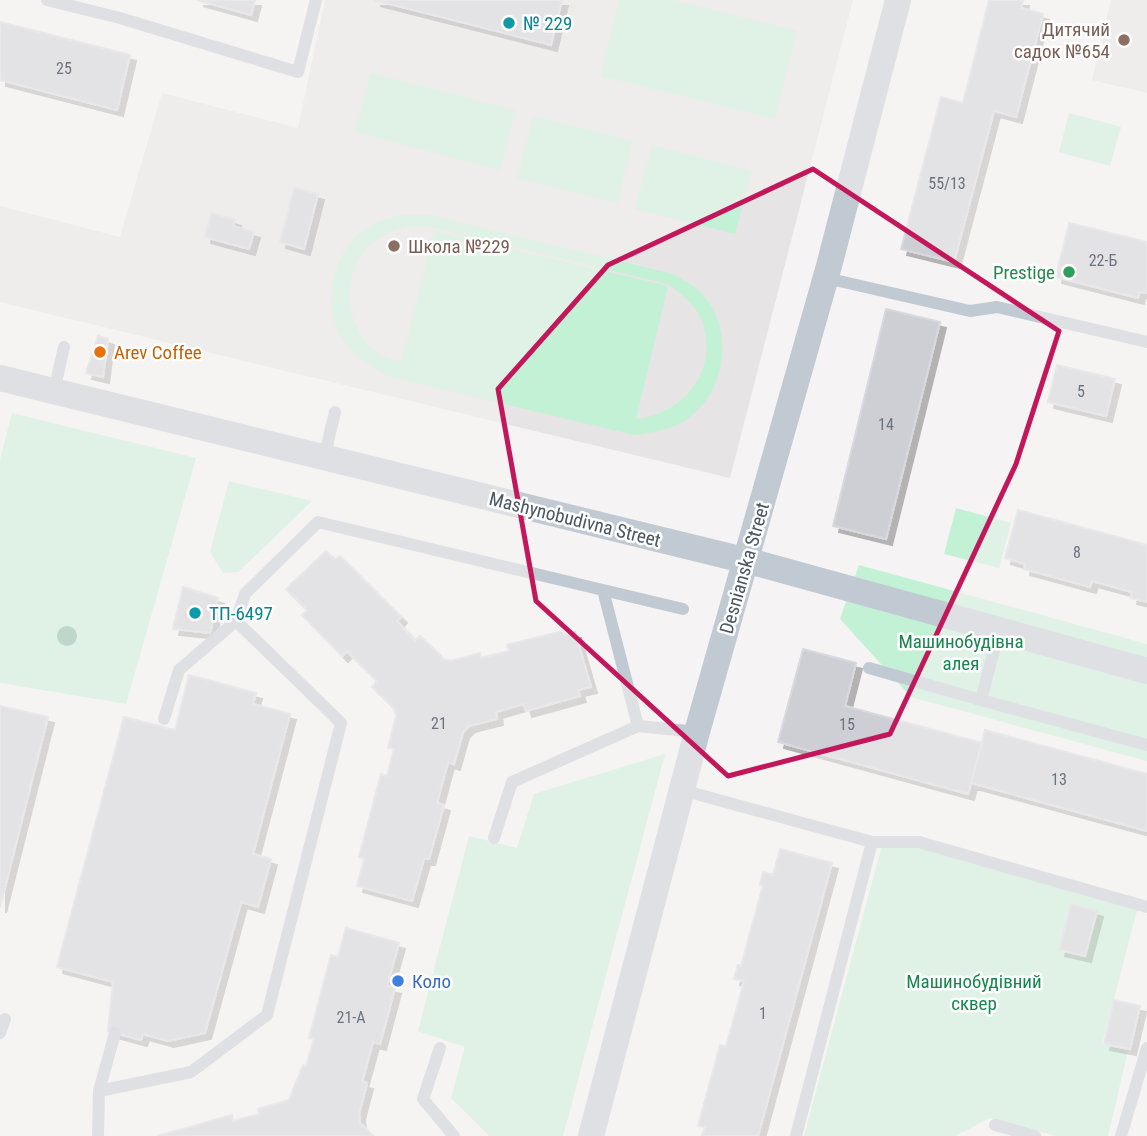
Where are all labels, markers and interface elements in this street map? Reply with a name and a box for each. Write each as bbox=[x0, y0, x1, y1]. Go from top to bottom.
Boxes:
place label: № 229 bbox=[523, 12, 572, 35]
marker: № 229 bbox=[501, 15, 517, 31]
place label: Дитячий садок №654 bbox=[1014, 18, 1110, 63]
marker: Дитячий садок №654 bbox=[1116, 32, 1132, 48]
house number: 25 bbox=[56, 59, 72, 78]
house number: 55/13 bbox=[928, 174, 966, 193]
place label: Школа №229 bbox=[408, 235, 510, 258]
marker: Школа №229 bbox=[386, 238, 402, 254]
house number: 22-Б bbox=[1089, 251, 1117, 270]
place label: Prestige bbox=[993, 261, 1055, 284]
marker: Prestige bbox=[1061, 264, 1077, 280]
place label: Arev Coffee bbox=[114, 341, 202, 364]
marker: Arev Coffee bbox=[92, 344, 108, 360]
house number: 5 bbox=[1077, 382, 1085, 401]
house number: 14 bbox=[878, 415, 894, 434]
street label: Mashynobudivna Street bbox=[487, 487, 663, 552]
street label: Desnianska Street bbox=[715, 500, 774, 636]
house number: 8 bbox=[1073, 543, 1081, 562]
place label: ТП-6497 bbox=[209, 602, 273, 625]
marker: ТП-6497 bbox=[187, 605, 203, 621]
park label: Машинобудівна алея bbox=[898, 630, 1024, 675]
house number: 21 bbox=[431, 714, 447, 733]
house number: 15 bbox=[839, 715, 855, 734]
house number: 13 bbox=[1051, 770, 1067, 789]
place label: Коло bbox=[412, 970, 451, 993]
park label: Машинобудівний сквер bbox=[906, 970, 1042, 1015]
marker: Коло bbox=[390, 973, 406, 989]
house number: 1 bbox=[759, 1004, 767, 1023]
house number: 21-А bbox=[337, 1008, 366, 1027]

